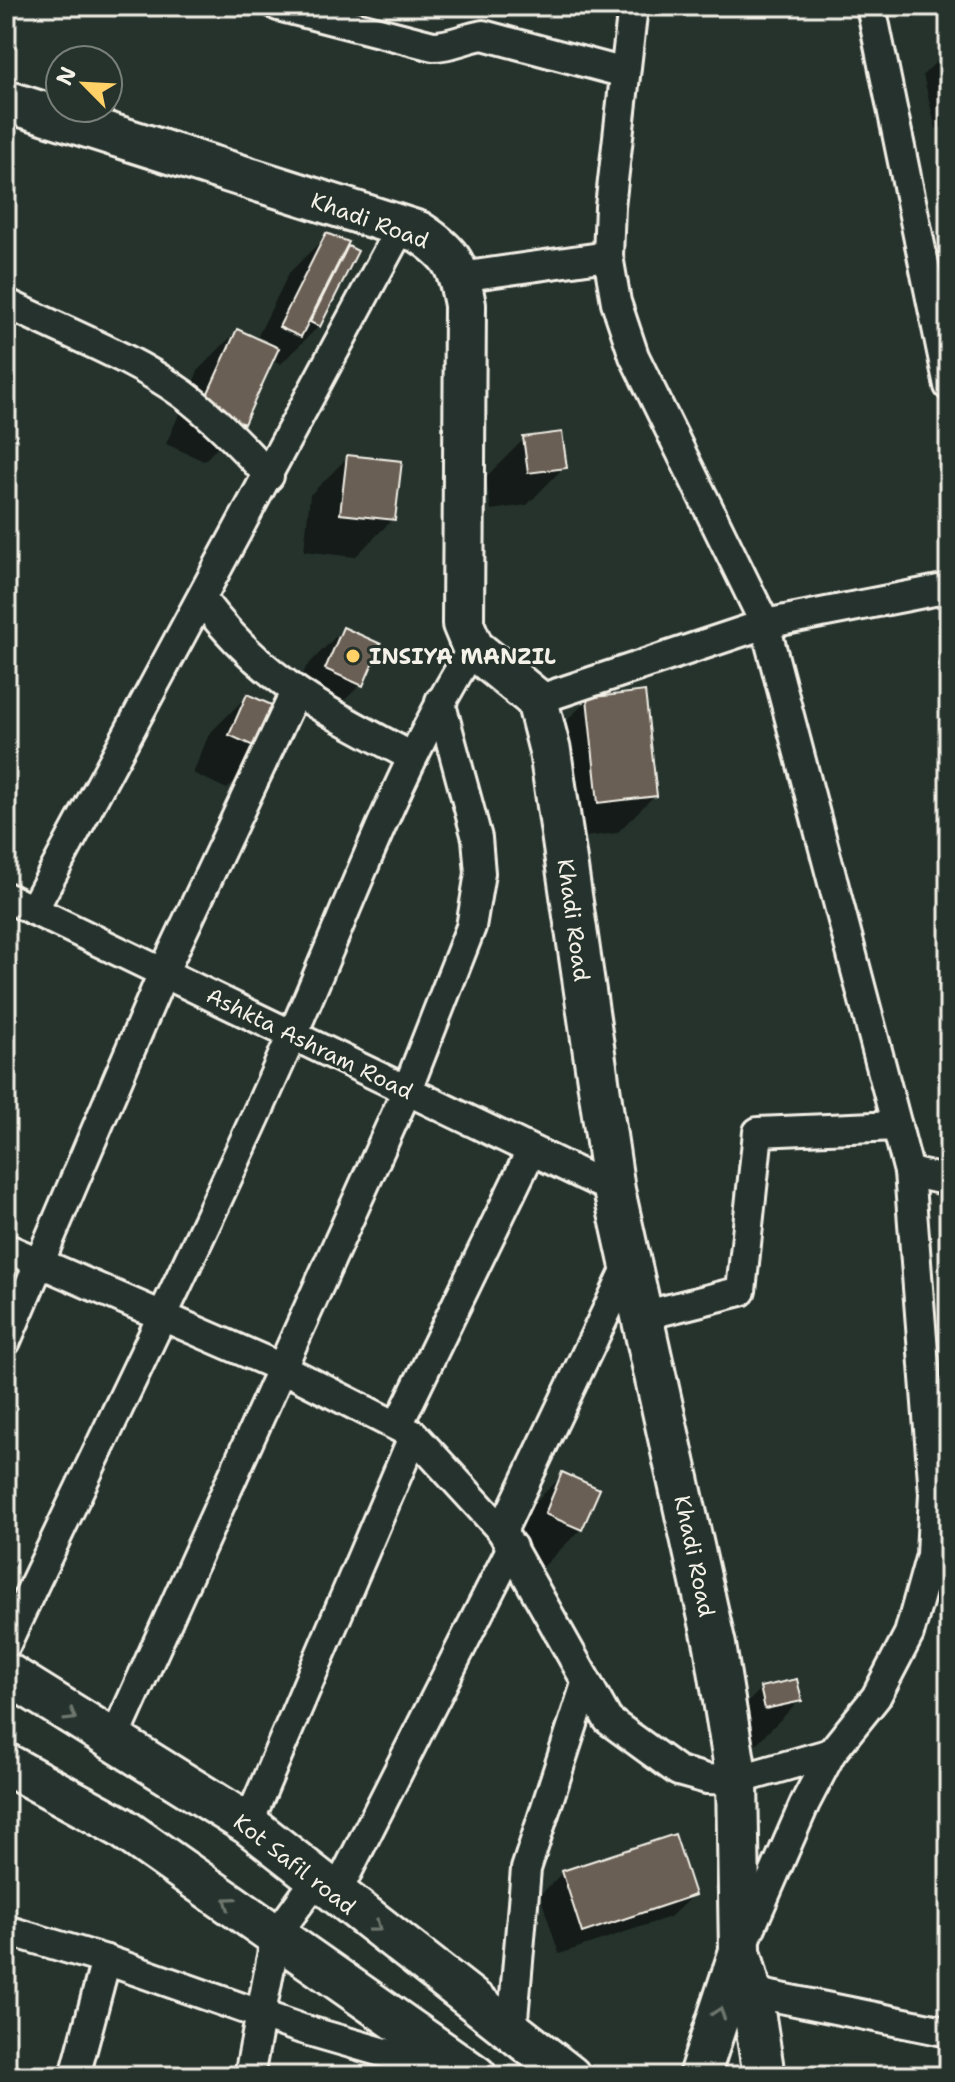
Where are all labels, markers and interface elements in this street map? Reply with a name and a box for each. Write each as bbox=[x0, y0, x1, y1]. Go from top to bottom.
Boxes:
north arrow bbox=[44, 44, 124, 124]
text: N bbox=[49, 62, 83, 90]
street label: Khadi Road bbox=[307, 186, 433, 255]
place label: INSIYA MANZIL bbox=[369, 642, 556, 671]
marker: INSIYA MANZIL bbox=[344, 647, 362, 665]
street label: Khadi Road bbox=[551, 857, 596, 983]
street label: Ashkta Ashram Road bbox=[202, 981, 418, 1106]
street label: Khadi Road bbox=[667, 1493, 722, 1620]
one-way arrow bbox=[62, 1706, 77, 1721]
street label: Kot Safil road bbox=[228, 1807, 362, 1921]
one-way arrow bbox=[224, 1897, 238, 1912]
one-way arrow bbox=[368, 1918, 382, 1932]
one-way arrow bbox=[710, 2007, 726, 2021]

